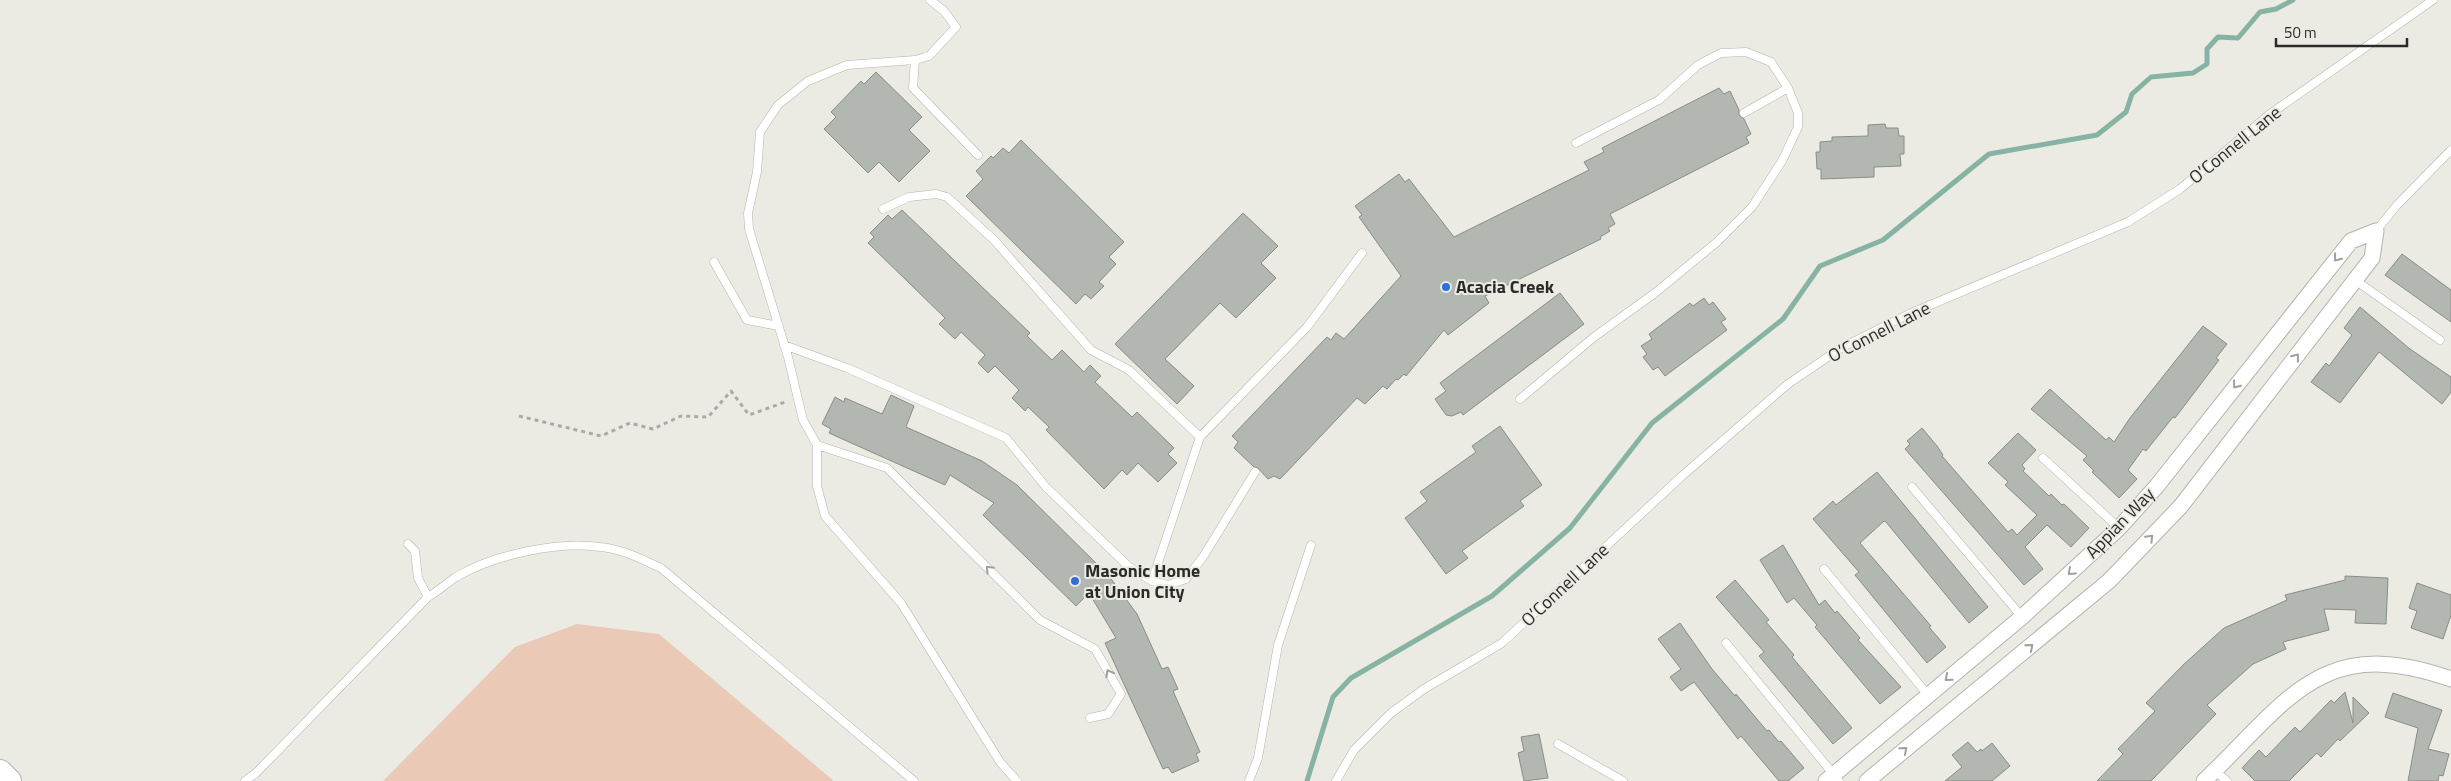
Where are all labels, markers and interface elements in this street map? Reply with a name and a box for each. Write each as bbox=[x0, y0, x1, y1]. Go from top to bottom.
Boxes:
scale bar bbox=[2276, 15, 2407, 47]
text: 50 m bbox=[2284, 21, 2317, 44]
street label: O’Connell Lane bbox=[2183, 99, 2287, 190]
one-way arrow bbox=[2334, 252, 2343, 261]
place label: Acacia Creek bbox=[1456, 273, 1555, 300]
marker: Acacia Creek bbox=[1440, 281, 1452, 293]
street label: O’Connell Lane bbox=[1823, 294, 1935, 369]
one-way arrow bbox=[2290, 354, 2298, 363]
one-way arrow bbox=[2234, 379, 2242, 388]
street label: Appian Way bbox=[2079, 481, 2161, 564]
one-way arrow bbox=[2144, 535, 2153, 544]
street label: O’Connell Lane bbox=[1515, 537, 1615, 633]
place label: Masonic Home at Union City bbox=[1085, 557, 1200, 605]
one-way arrow bbox=[986, 565, 995, 574]
one-way arrow bbox=[2068, 566, 2077, 575]
marker: Masonic Home at Union City bbox=[1069, 575, 1081, 587]
one-way arrow bbox=[2024, 643, 2033, 652]
one-way arrow bbox=[1106, 670, 1116, 679]
one-way arrow bbox=[1945, 673, 1954, 682]
one-way arrow bbox=[1898, 747, 1907, 756]

